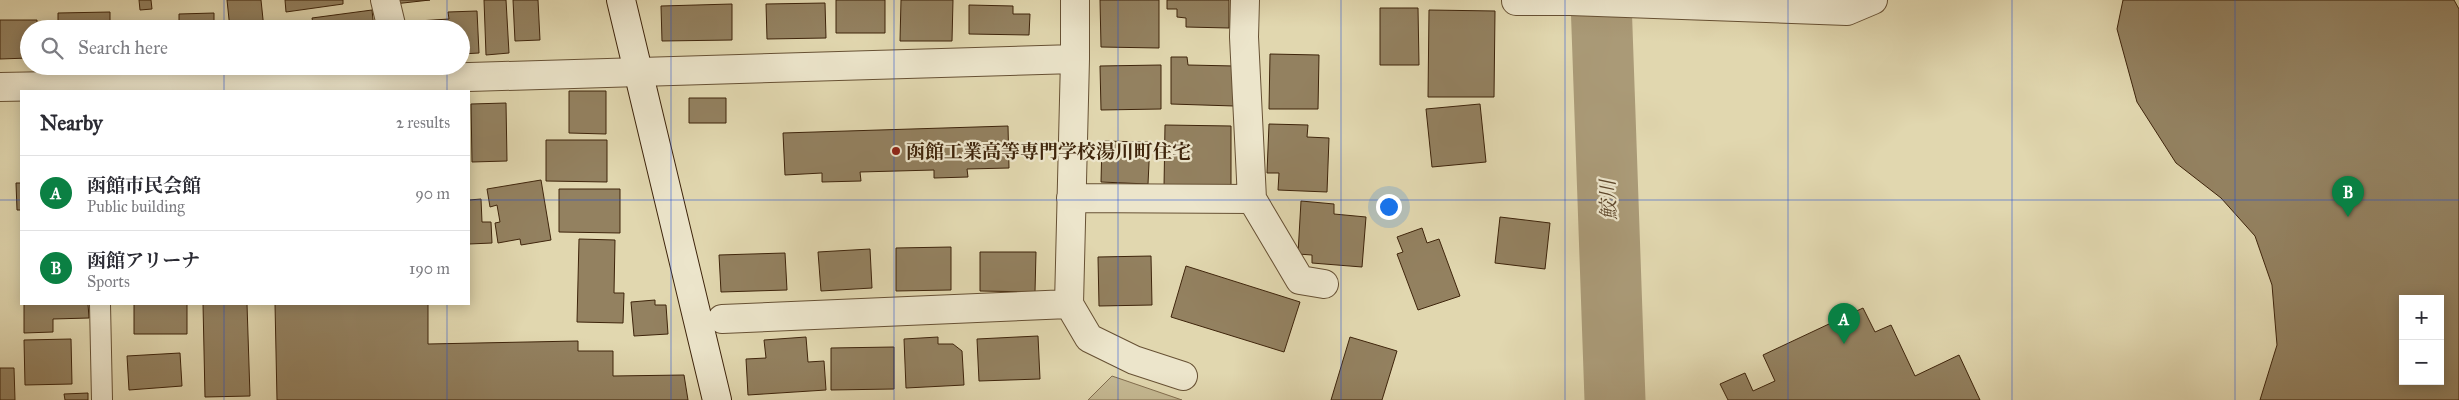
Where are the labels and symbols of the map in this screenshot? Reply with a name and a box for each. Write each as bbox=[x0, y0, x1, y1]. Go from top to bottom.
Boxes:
place label: 函館工業高等専門学校湯川町住宅 bbox=[906, 140, 1191, 163]
marker: 函館工業高等専門学校湯川町住宅 bbox=[890, 145, 902, 157]
pin: B bbox=[2332, 176, 2364, 217]
water label: 鮫川 bbox=[1595, 178, 1621, 220]
your location bbox=[1376, 194, 1402, 220]
pin: A bbox=[1828, 303, 1860, 344]

